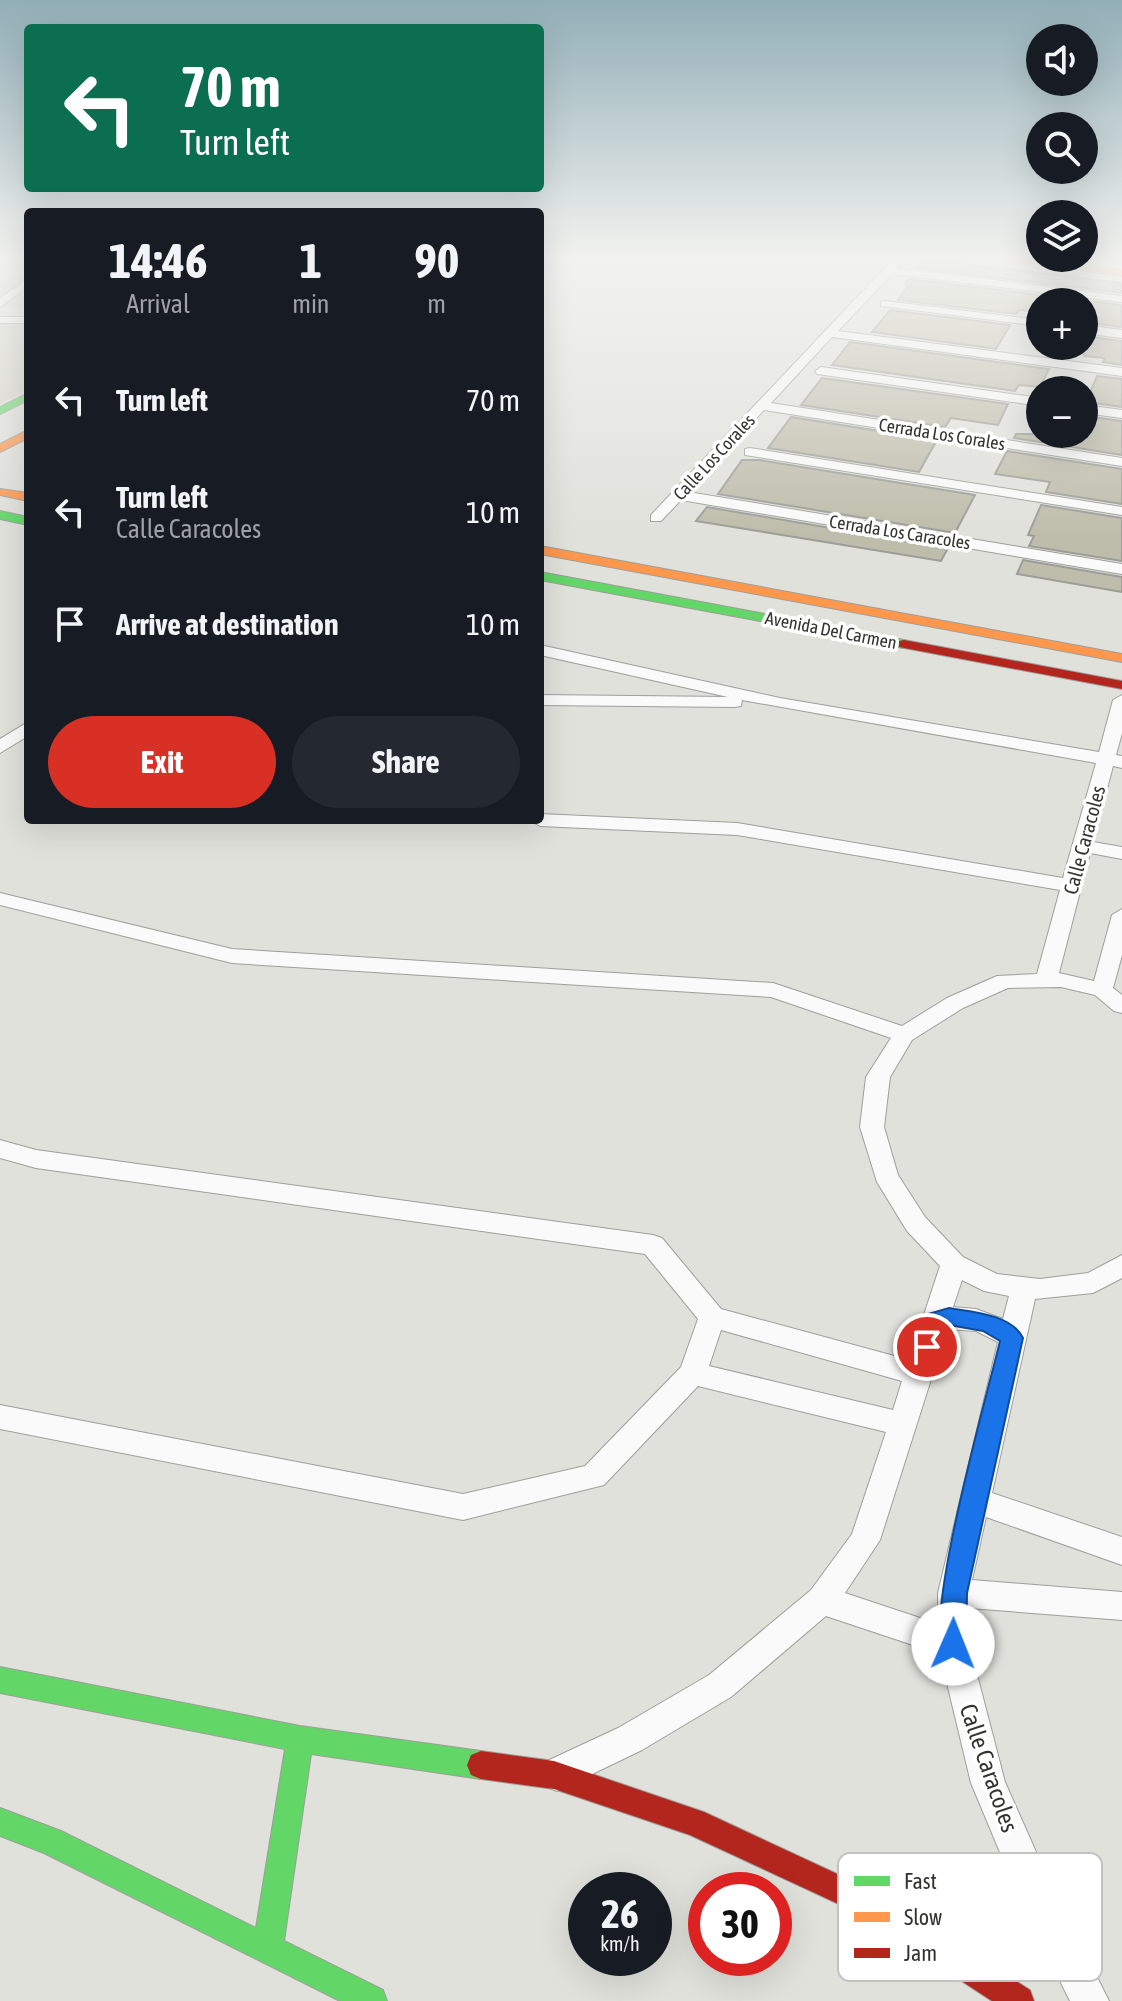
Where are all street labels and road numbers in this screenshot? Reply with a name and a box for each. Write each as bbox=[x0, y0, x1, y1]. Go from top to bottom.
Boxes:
street label: Calle Los Corales bbox=[669, 410, 759, 504]
street label: Cerrada Los Corales bbox=[877, 414, 1007, 454]
street label: Cerrada Los Caracoles bbox=[828, 510, 972, 554]
street label: Avenida Del Carmen bbox=[763, 607, 899, 653]
street label: Calle Caracoles bbox=[1058, 783, 1110, 897]
street label: Calle Caracoles bbox=[954, 1700, 1024, 1836]

